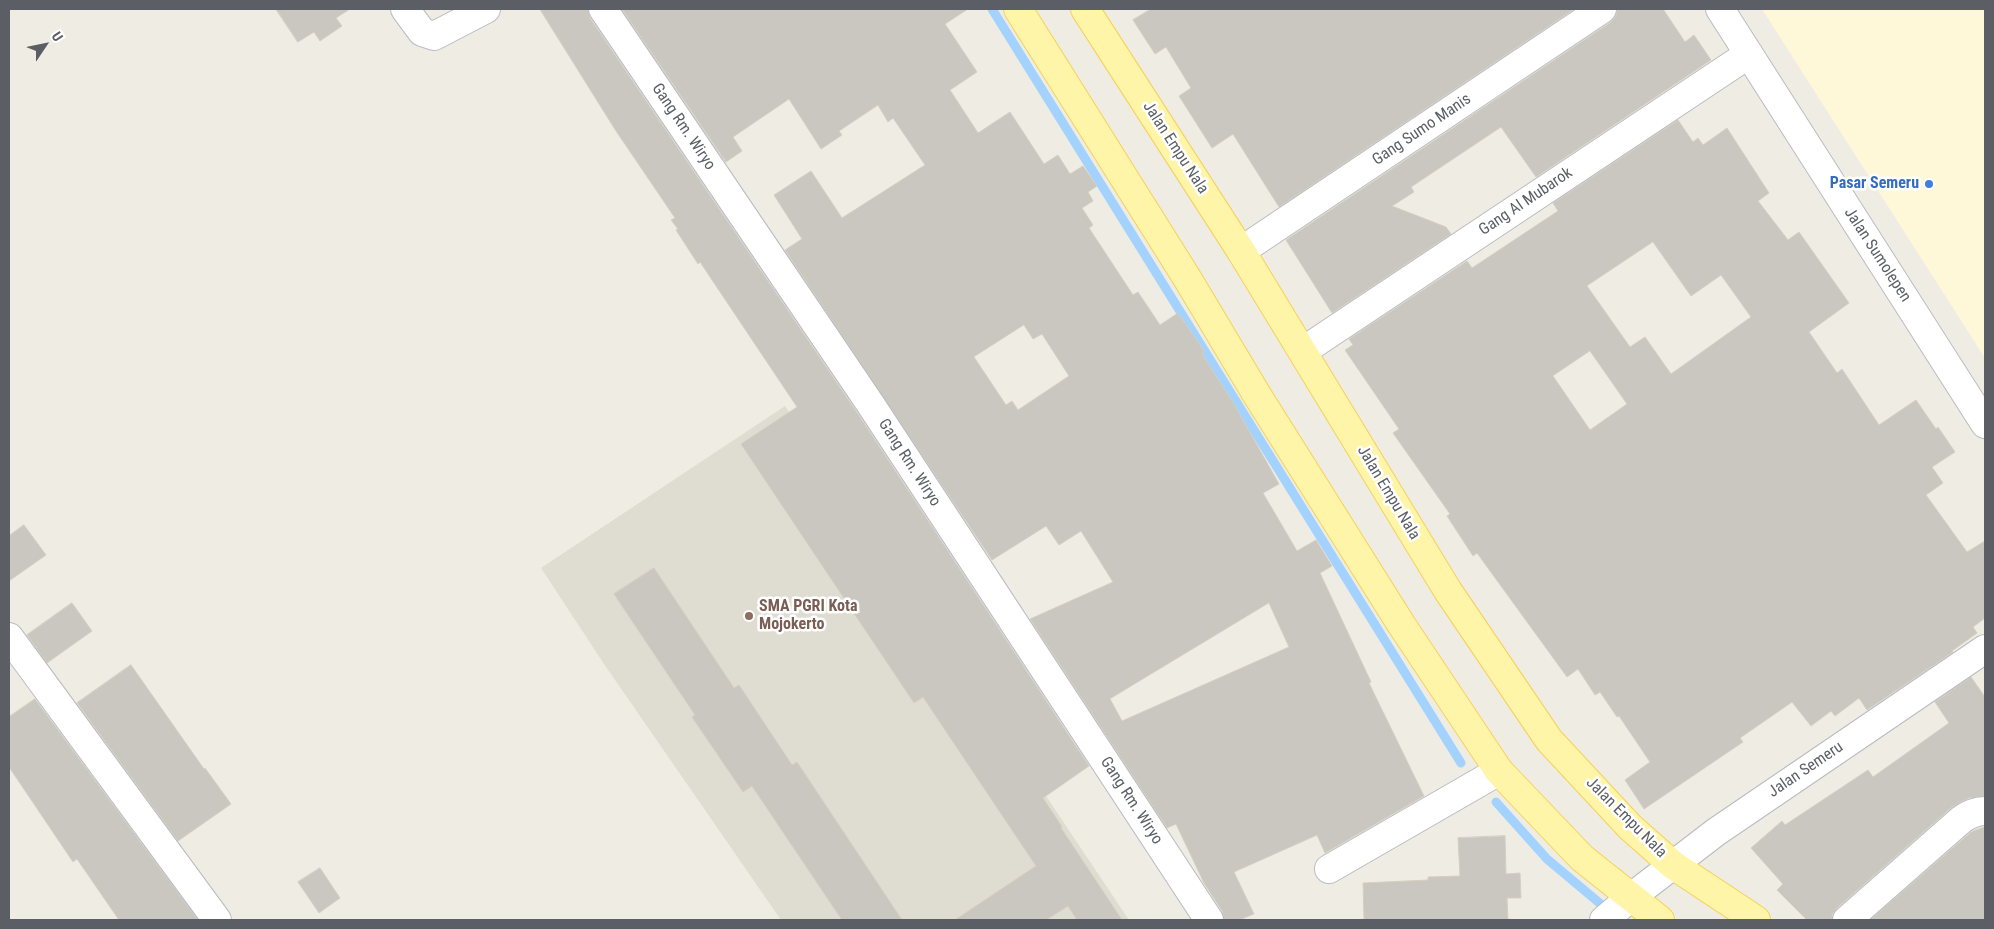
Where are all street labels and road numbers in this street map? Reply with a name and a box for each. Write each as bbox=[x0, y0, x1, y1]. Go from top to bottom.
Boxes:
street label: Gang Rm. Wiryo bbox=[647, 80, 719, 174]
street label: Gang Sumo Manis bbox=[1369, 90, 1475, 170]
street label: Jalan Empu Nala bbox=[1138, 98, 1212, 198]
street label: Gang Al Mubarok bbox=[1476, 164, 1576, 240]
street label: Jalan Sumolepen bbox=[1839, 204, 1915, 306]
street label: Gang Rm. Wiryo bbox=[874, 416, 944, 510]
street label: Jalan Empu Nala bbox=[1352, 442, 1424, 544]
street label: Jalan Semeru bbox=[1765, 738, 1847, 802]
street label: Gang Rm. Wiryo bbox=[1096, 754, 1166, 848]
street label: Jalan Empu Nala bbox=[1582, 774, 1670, 862]

